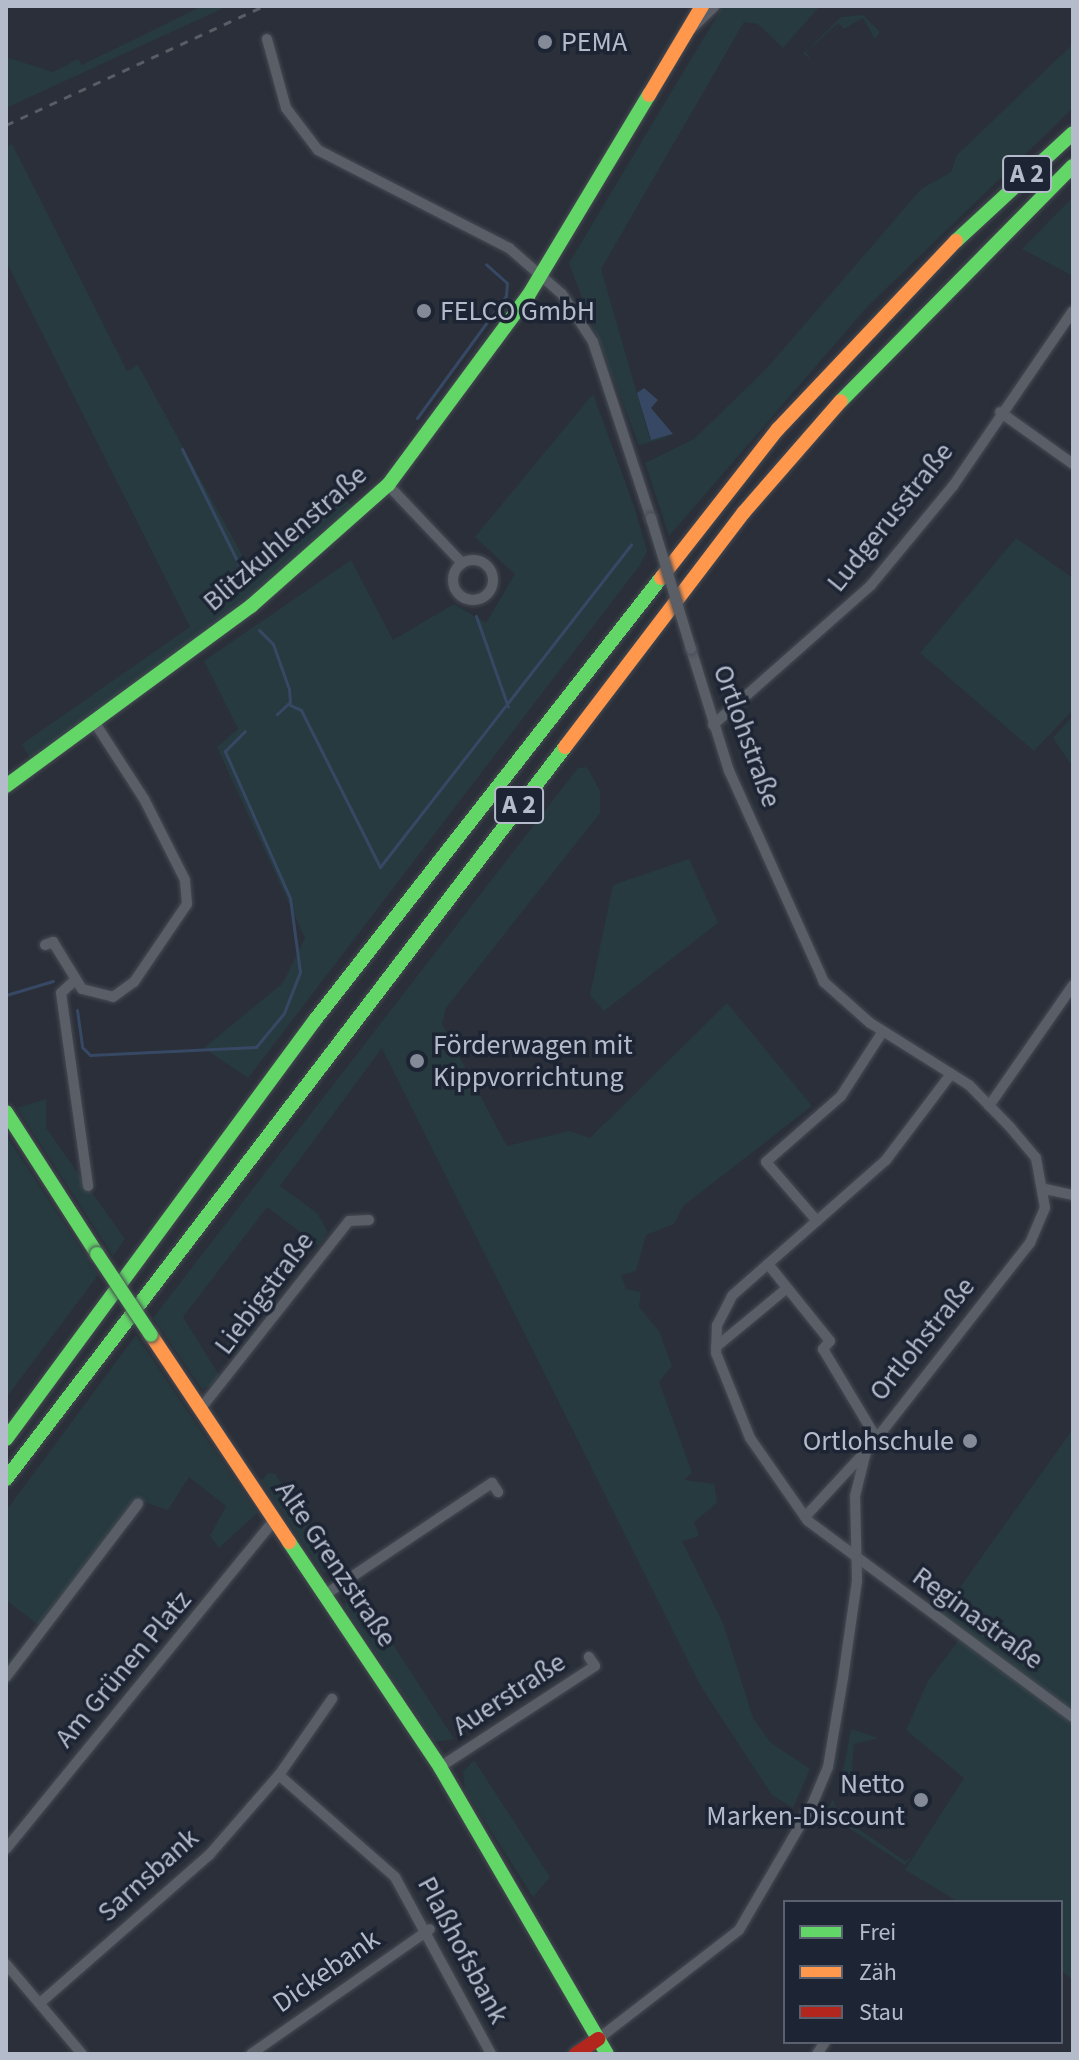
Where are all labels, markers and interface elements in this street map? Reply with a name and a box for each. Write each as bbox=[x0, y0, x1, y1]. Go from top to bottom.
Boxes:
place label: PEMA bbox=[561, 25, 627, 59]
marker: PEMA bbox=[536, 33, 554, 51]
road number: A 2 bbox=[1001, 152, 1053, 196]
place label: FELCO GmbH bbox=[440, 294, 595, 328]
marker: FELCO GmbH bbox=[415, 302, 433, 320]
street label: Ludgerusstraße bbox=[820, 436, 960, 598]
street label: Blitzkuhlenstraße bbox=[196, 458, 374, 618]
street label: Ortlohstraße bbox=[706, 660, 788, 812]
road number: A 2 bbox=[493, 783, 545, 827]
place label: Förderwagen mit Kippvorrichtung bbox=[433, 1028, 633, 1094]
marker: Förderwagen mit Kippvorrichtung bbox=[408, 1052, 426, 1070]
street label: Liebigstraße bbox=[207, 1225, 321, 1361]
street label: Ortlohstraße bbox=[862, 1270, 982, 1408]
place label: Ortlohschule bbox=[803, 1424, 954, 1458]
marker: Ortlohschule bbox=[961, 1432, 979, 1450]
street label: Alte Grenzstraße bbox=[268, 1475, 404, 1653]
street label: Reginastraße bbox=[906, 1559, 1050, 1677]
street label: Am Grünen Platz bbox=[48, 1584, 198, 1754]
street label: Auerstraße bbox=[446, 1645, 572, 1743]
place label: Netto Marken-Discount bbox=[706, 1767, 905, 1833]
marker: Netto Marken-Discount bbox=[912, 1791, 930, 1809]
street label: Sarnsbank bbox=[91, 1821, 205, 1929]
street label: Plaßhofsbank bbox=[410, 1871, 516, 2029]
legend bbox=[783, 1900, 1063, 2044]
text: Frei bbox=[859, 1915, 896, 1950]
street label: Dickebank bbox=[266, 1922, 386, 2020]
text: Zäh bbox=[859, 1955, 897, 1990]
text: Stau bbox=[859, 1995, 904, 2030]

